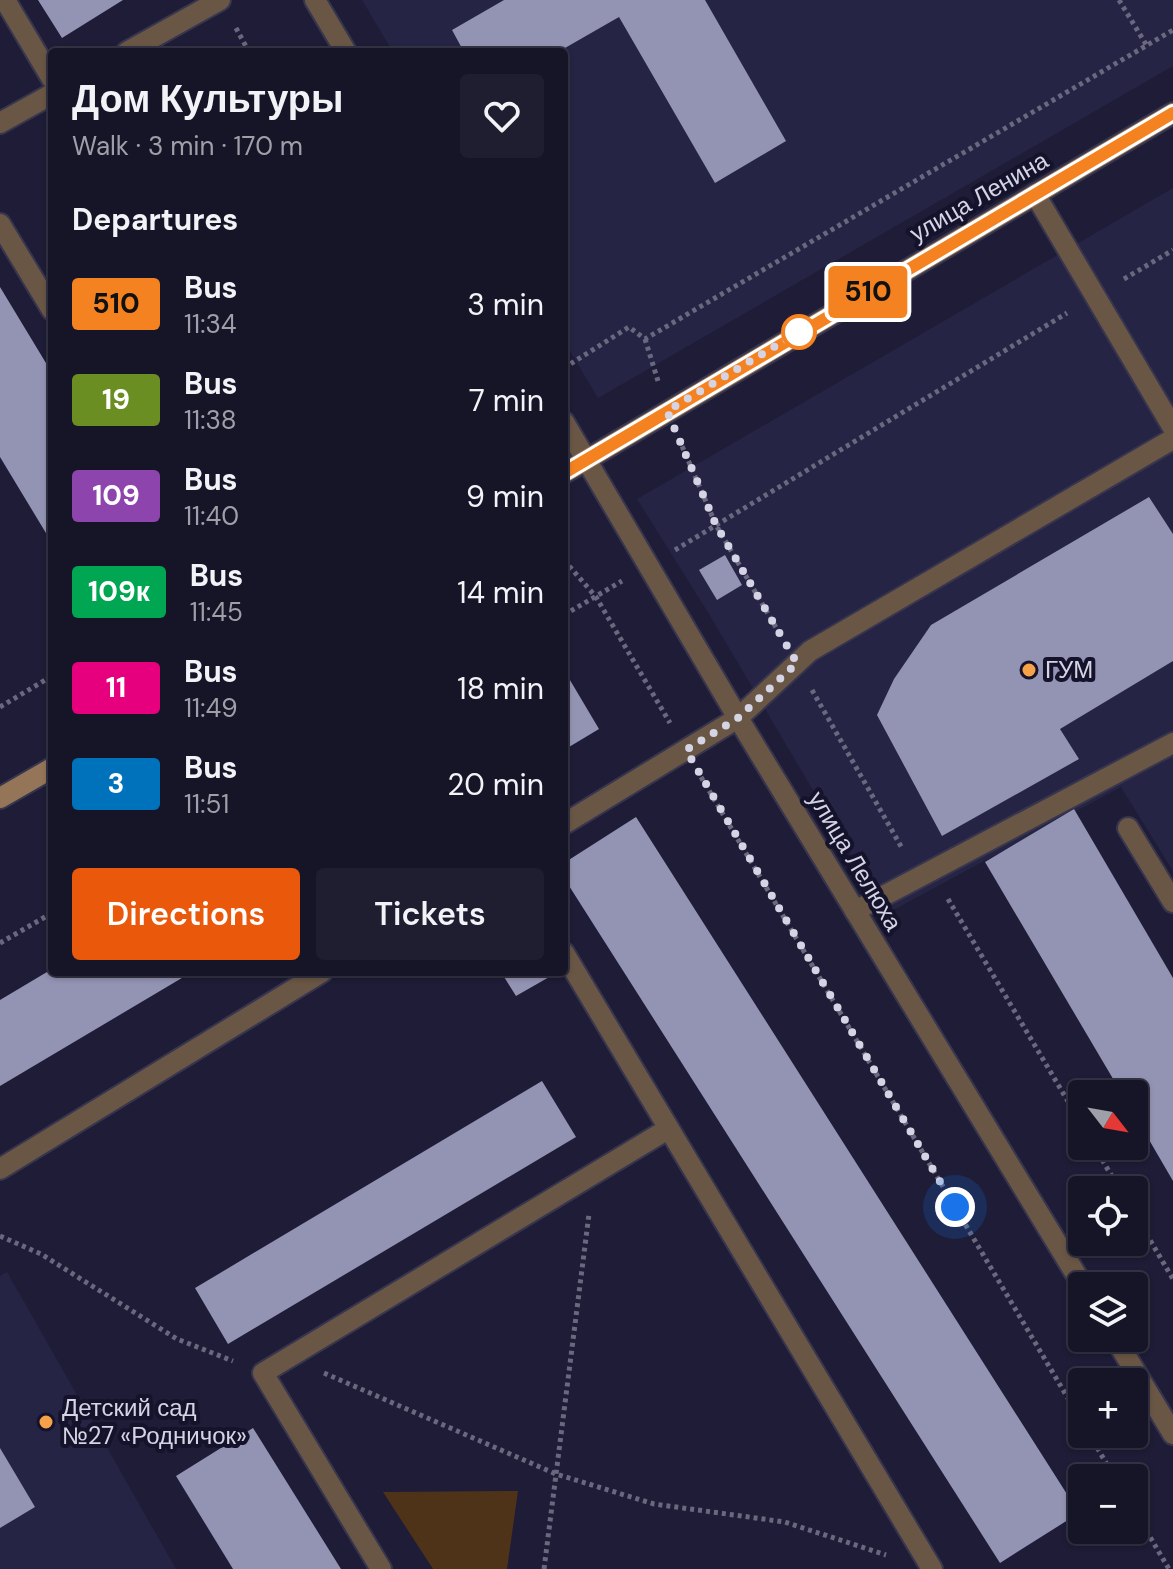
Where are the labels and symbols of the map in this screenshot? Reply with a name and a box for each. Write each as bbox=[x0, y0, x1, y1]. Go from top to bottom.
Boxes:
street label: улица Ленина bbox=[904, 144, 1054, 249]
line badge: 510 bbox=[822, 266, 914, 318]
unlabelled marker bbox=[782, 315, 816, 349]
place label: ГУМ bbox=[1045, 654, 1093, 685]
marker: ГУМ bbox=[1020, 661, 1038, 679]
street label: улица Лелюха bbox=[802, 785, 910, 937]
north arrow bbox=[1068, 1080, 1148, 1160]
your location bbox=[935, 1187, 975, 1227]
place label: Детский сад №27 «Родничок» bbox=[62, 1392, 247, 1451]
marker: Детский сад №27 «Родничок» bbox=[37, 1413, 55, 1431]

